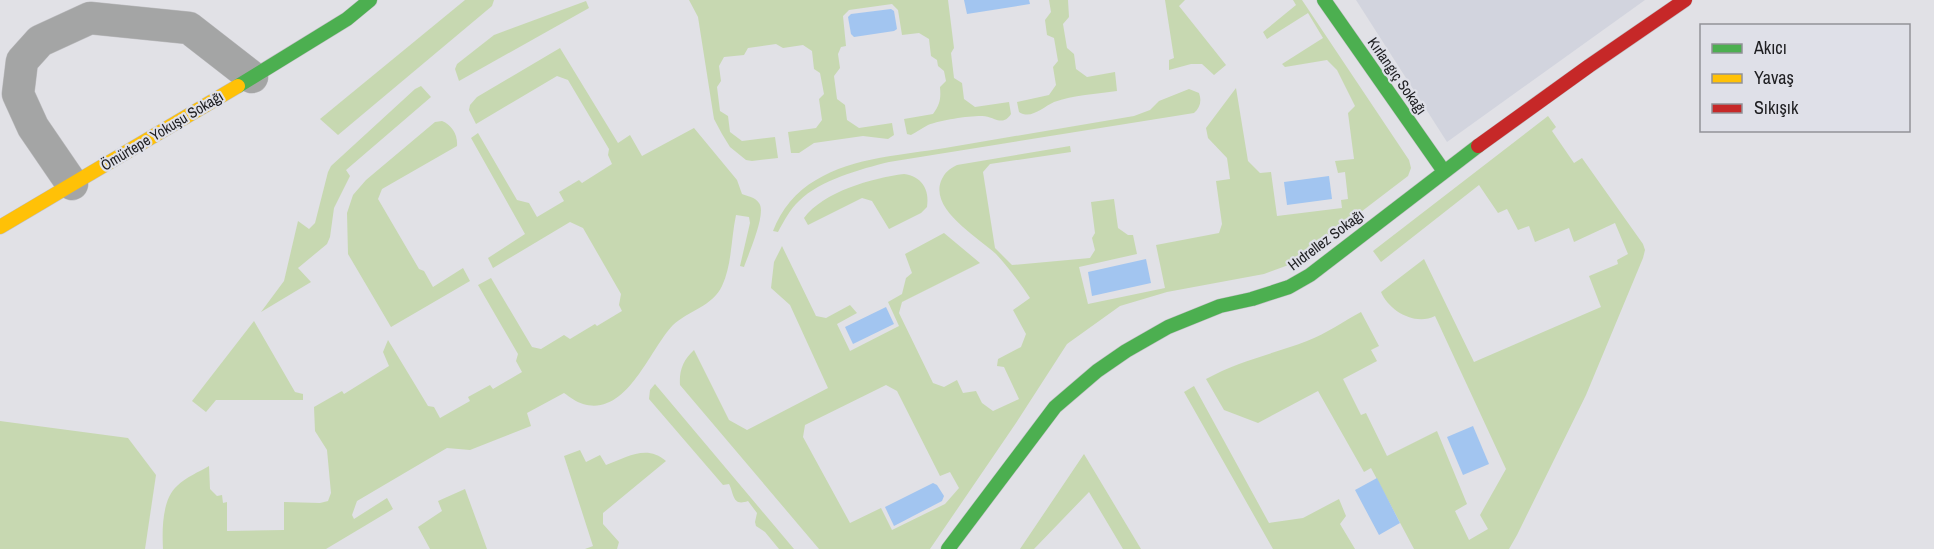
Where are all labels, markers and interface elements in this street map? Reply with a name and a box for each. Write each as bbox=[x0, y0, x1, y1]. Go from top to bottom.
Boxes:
legend bbox=[1700, 24, 1910, 132]
street label: Kırlangıç Sokağı bbox=[1363, 33, 1432, 119]
text: Akıcı bbox=[1753, 35, 1787, 60]
text: Yavaş bbox=[1754, 65, 1794, 90]
street label: Ömürtepe Yokuşu Sokağı bbox=[96, 86, 227, 176]
text: Sıkışık bbox=[1754, 95, 1799, 120]
street label: Hıdrellez Sokağı bbox=[1283, 204, 1368, 275]

